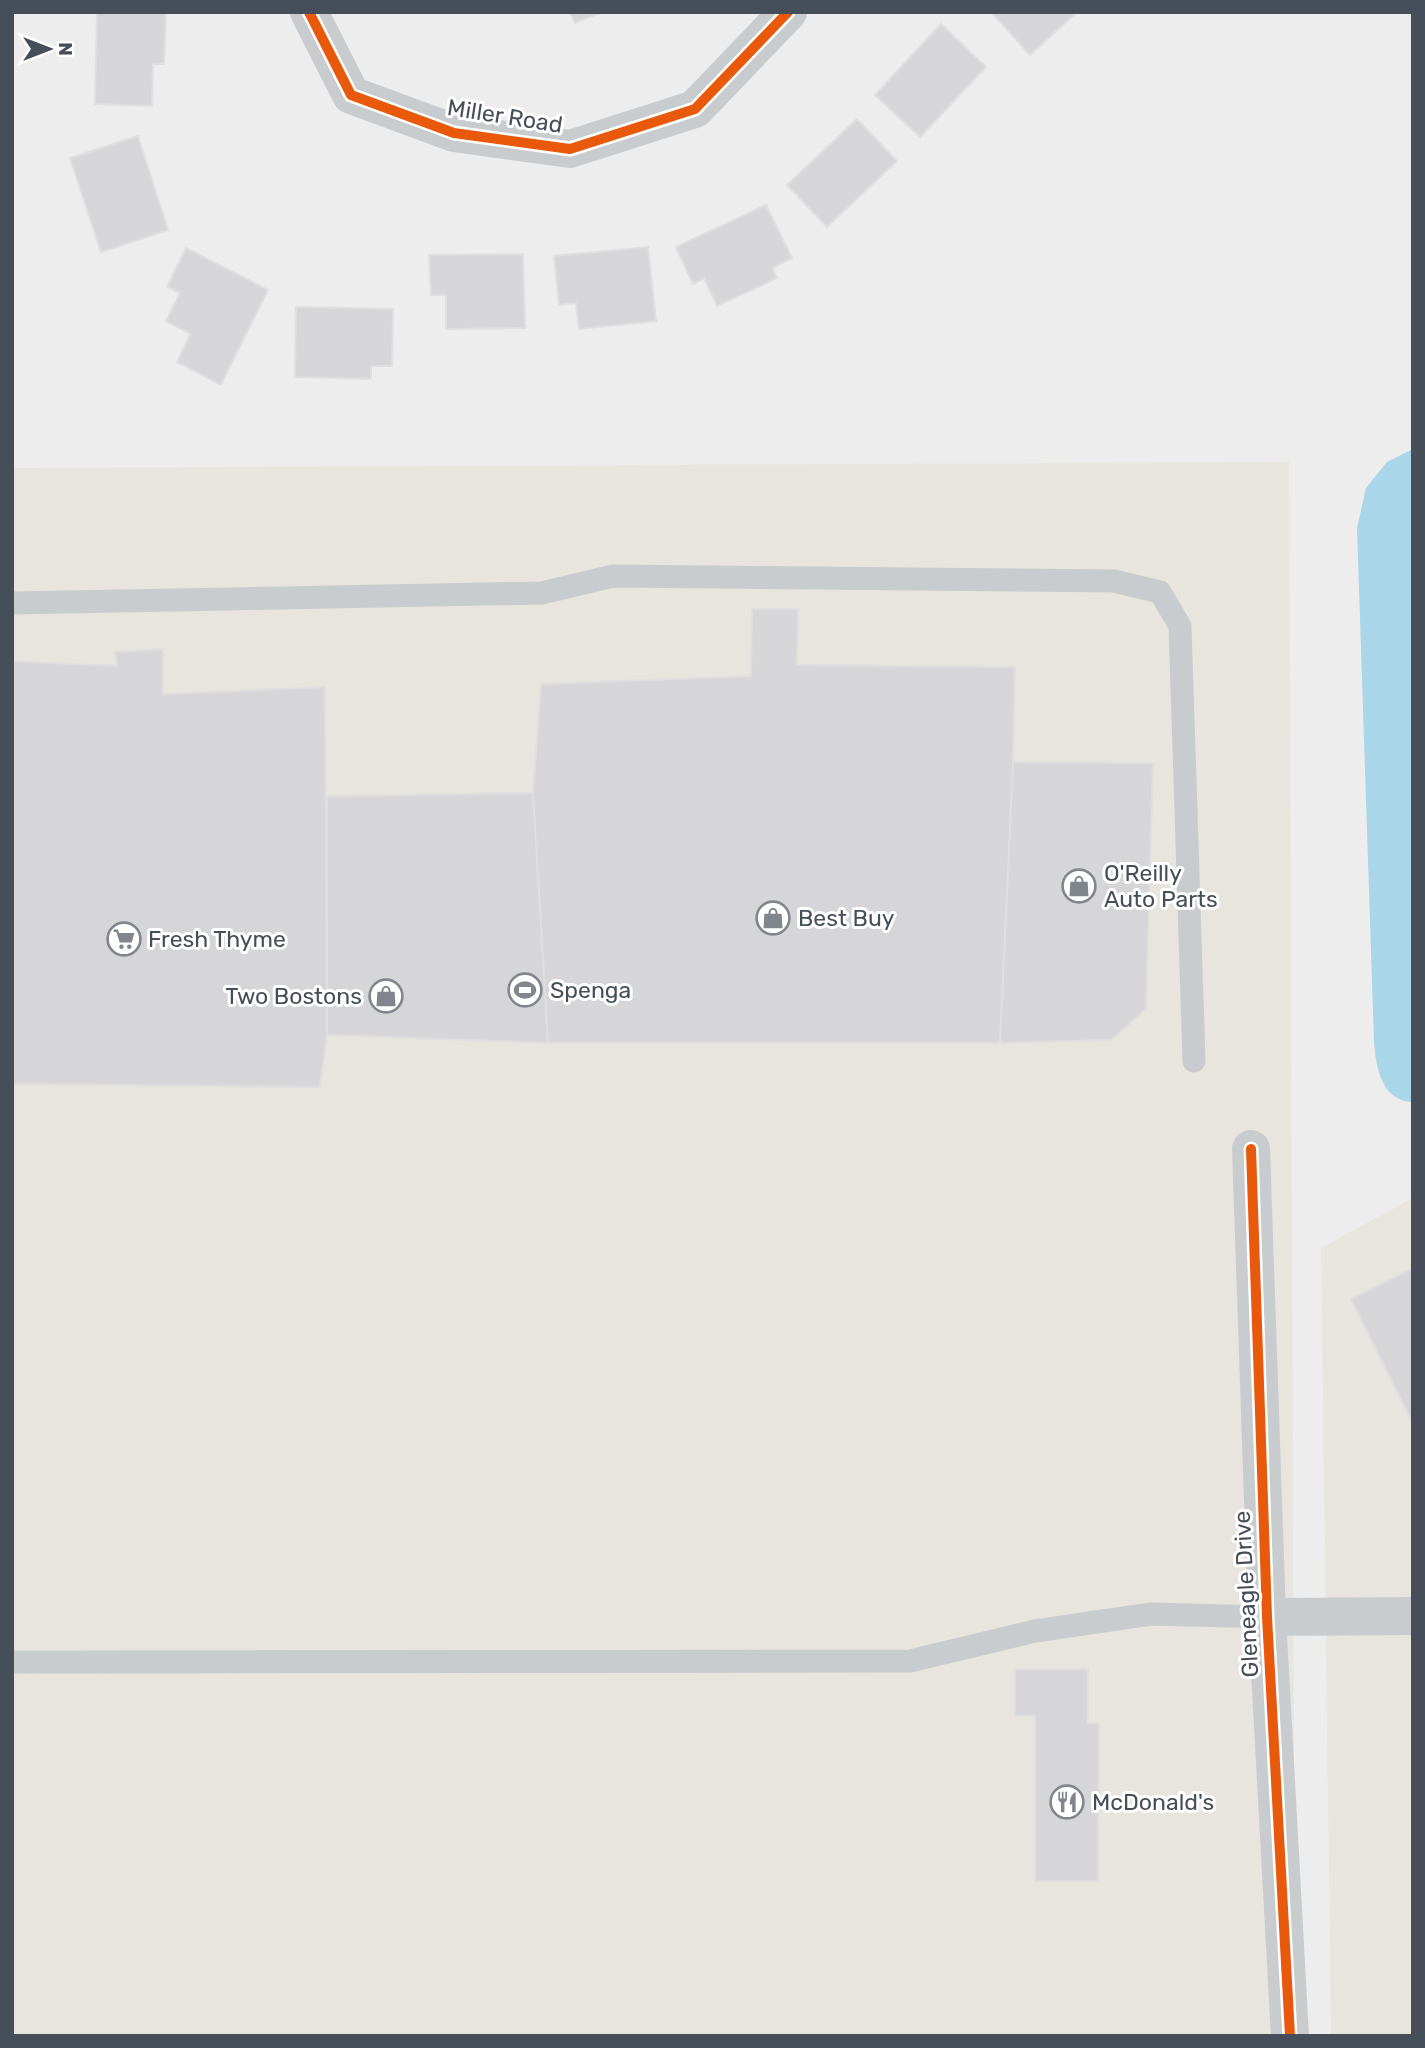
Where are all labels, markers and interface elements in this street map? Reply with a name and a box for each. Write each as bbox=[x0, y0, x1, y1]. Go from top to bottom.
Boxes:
north arrow bbox=[14, 14, 84, 84]
text: N bbox=[54, 42, 77, 56]
street label: Miller Road bbox=[445, 93, 565, 139]
place label: O'Reilly Auto Parts bbox=[1104, 859, 1218, 913]
shop icon: O'Reilly Auto Parts bbox=[1060, 867, 1098, 905]
shop icon: Best Buy bbox=[754, 899, 792, 937]
place label: Best Buy bbox=[798, 904, 895, 932]
supermarket icon: Fresh Thyme bbox=[105, 920, 143, 958]
place label: Fresh Thyme bbox=[148, 925, 286, 953]
sports icon: Spenga bbox=[506, 971, 544, 1009]
place label: Spenga bbox=[550, 976, 631, 1004]
shop icon: Two Bostons bbox=[367, 977, 405, 1015]
place label: Two Bostons bbox=[225, 982, 362, 1010]
street label: Gleneagle Drive bbox=[1228, 1510, 1264, 1678]
restaurant icon: McDonald's bbox=[1048, 1783, 1086, 1821]
place label: McDonald's bbox=[1092, 1788, 1214, 1816]

